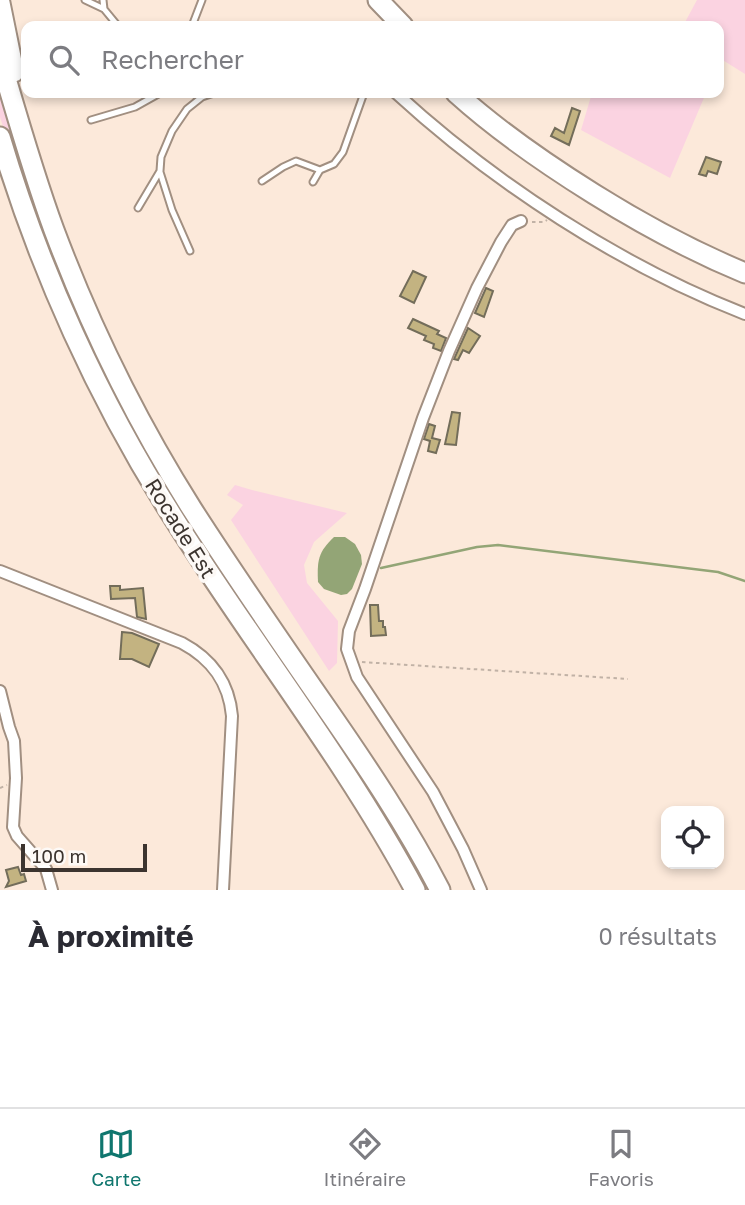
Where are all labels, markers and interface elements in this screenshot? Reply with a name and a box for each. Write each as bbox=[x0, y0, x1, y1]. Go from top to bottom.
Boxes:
search box bbox=[21, 21, 724, 98]
icon: search bbox=[45, 41, 83, 79]
text: Rechercher bbox=[101, 44, 244, 75]
street label: Rocade Est bbox=[140, 473, 222, 583]
map controls bbox=[661, 806, 724, 869]
button: locate bbox=[661, 806, 724, 869]
scale bar bbox=[21, 841, 147, 873]
text: 100 m bbox=[32, 844, 86, 867]
text: À proximité bbox=[28, 918, 194, 954]
text: 0 résultats bbox=[599, 922, 717, 950]
tab: Carte bbox=[91, 1125, 141, 1190]
tab: Itinéraire bbox=[323, 1125, 406, 1190]
tab: Favoris bbox=[588, 1125, 654, 1190]

